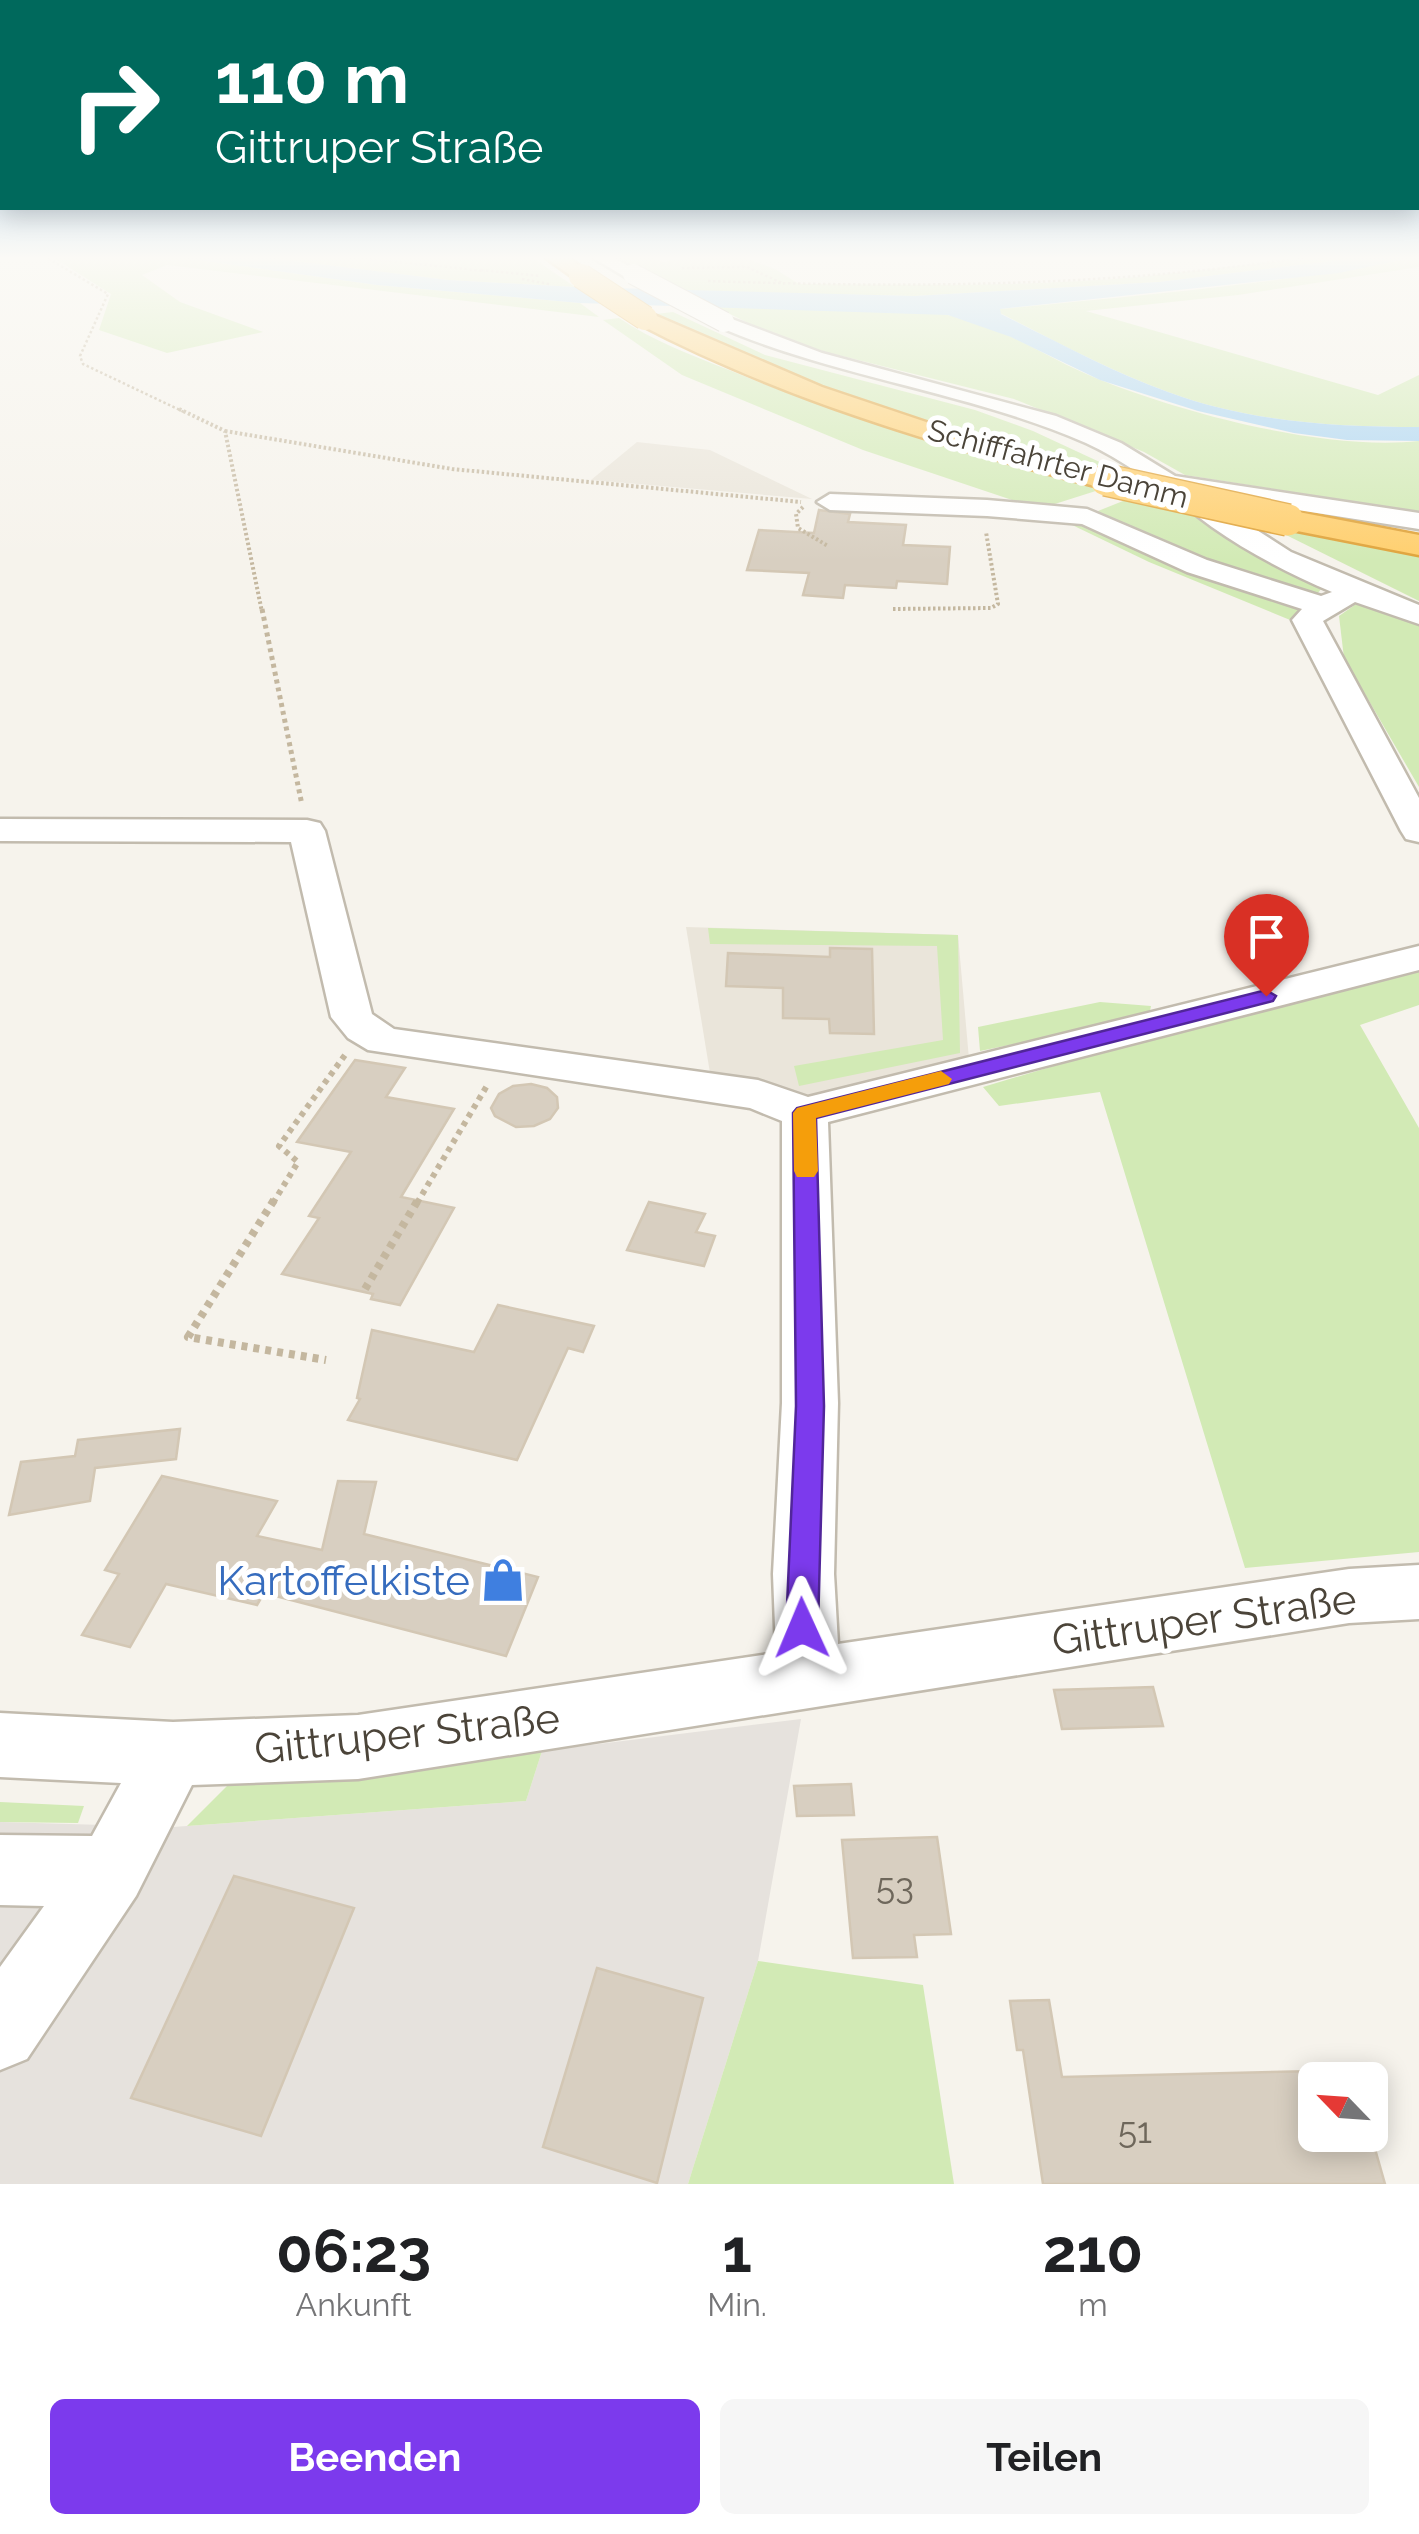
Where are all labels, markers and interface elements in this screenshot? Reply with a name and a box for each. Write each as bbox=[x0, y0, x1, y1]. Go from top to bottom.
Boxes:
text: 110 m bbox=[215, 37, 409, 119]
icon: right bbox=[50, 40, 180, 170]
text: Gittruper Straße bbox=[215, 121, 544, 174]
street label: Schifffahrter Damm bbox=[924, 412, 1192, 515]
pin bbox=[1224, 894, 1309, 997]
icon: arrive bbox=[1239, 909, 1294, 964]
place label: Kartoffelkiste bbox=[217, 1556, 470, 1605]
shop icon: Kartoffelkiste bbox=[479, 1556, 527, 1604]
street label: Gittruper Straße bbox=[1049, 1574, 1359, 1665]
position arrow bbox=[750, 1576, 854, 1680]
street label: Gittruper Straße bbox=[252, 1693, 562, 1774]
house number: 53 bbox=[876, 1866, 914, 1907]
north arrow bbox=[1298, 2062, 1388, 2152]
map controls bbox=[1298, 2062, 1388, 2152]
house number: 51 bbox=[1118, 2110, 1152, 2151]
text: 06:23 bbox=[276, 2216, 431, 2286]
text: 1 bbox=[722, 2216, 752, 2286]
text: 210 bbox=[1043, 2216, 1143, 2286]
text: Ankunft bbox=[296, 2286, 412, 2323]
text: Min. bbox=[707, 2286, 767, 2323]
text: m bbox=[1078, 2286, 1108, 2323]
button: Beenden bbox=[50, 2399, 700, 2514]
button: Teilen bbox=[720, 2399, 1369, 2514]

